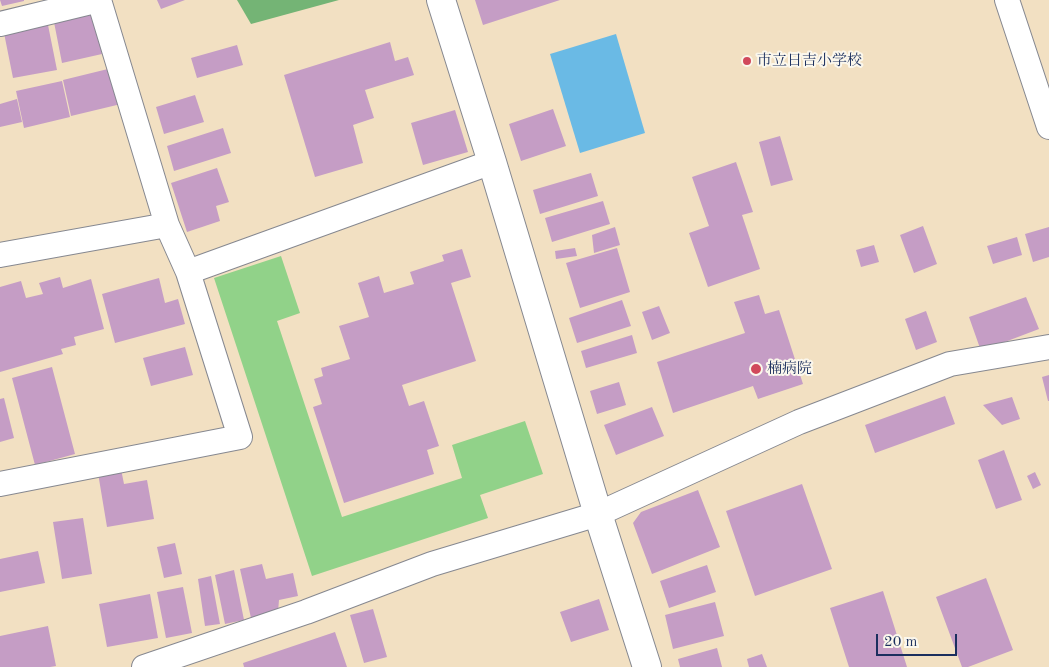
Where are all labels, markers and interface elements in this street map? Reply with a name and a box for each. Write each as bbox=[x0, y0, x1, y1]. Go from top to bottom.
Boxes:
place label: 市立日吉小学校 bbox=[757, 52, 862, 70]
marker: 市立日吉小学校 bbox=[741, 55, 753, 67]
place label: 楠病院 bbox=[767, 360, 812, 378]
marker: 楠病院 bbox=[749, 362, 763, 376]
scale bar bbox=[879, 624, 960, 656]
text: 20 m bbox=[884, 635, 918, 650]

